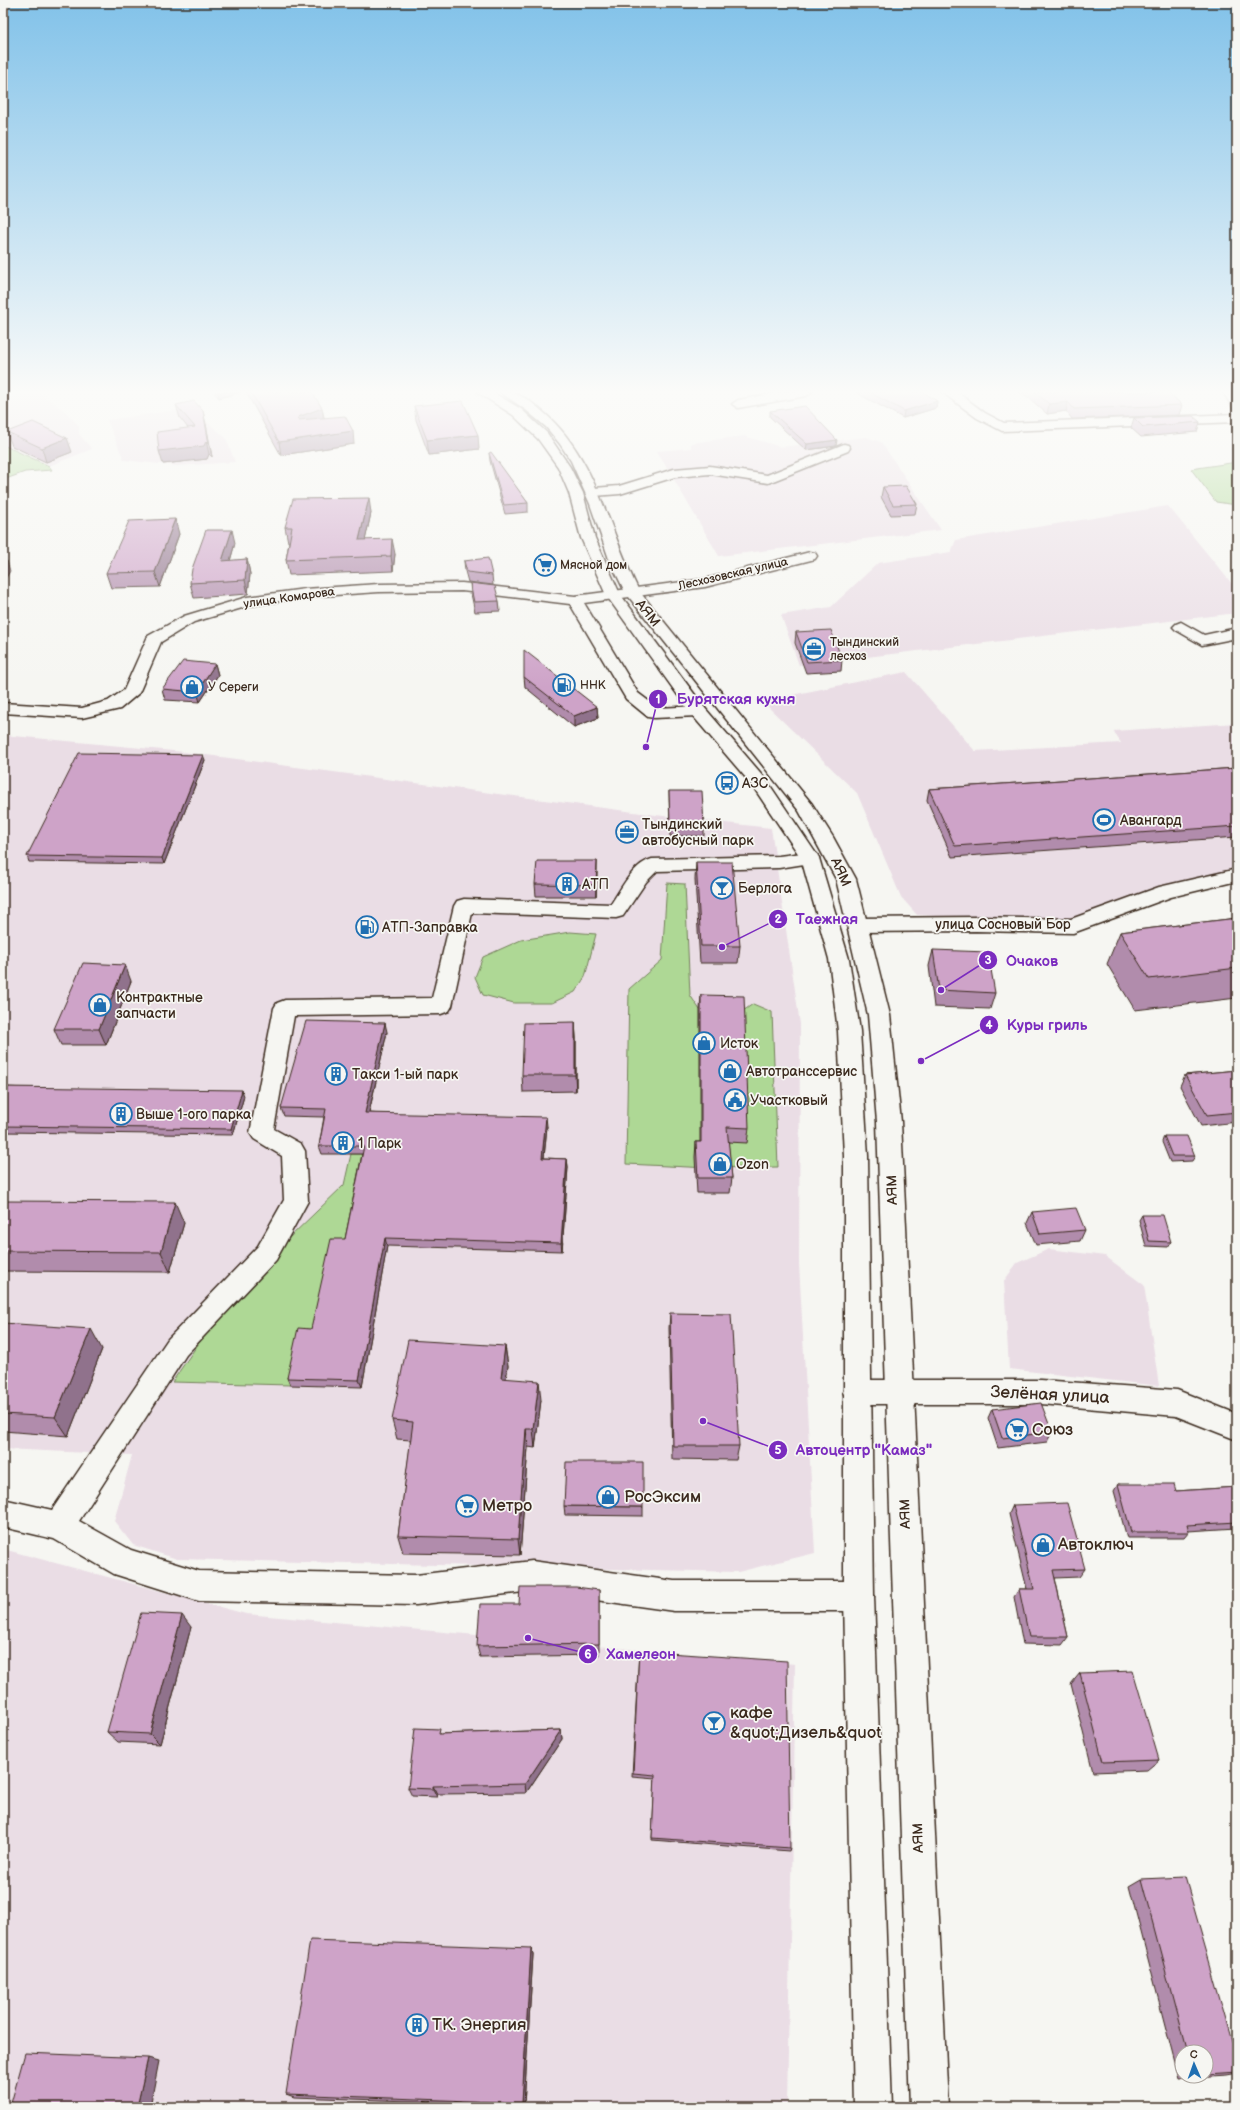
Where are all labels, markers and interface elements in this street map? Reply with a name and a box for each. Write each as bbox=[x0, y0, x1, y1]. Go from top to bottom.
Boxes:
supermarket icon: Мясной дом bbox=[532, 552, 558, 578]
street label: Лесхозовская улица bbox=[676, 554, 789, 594]
place label: Мясной дом bbox=[560, 558, 627, 573]
street label: улица Комарова bbox=[242, 584, 336, 612]
street label: АЯМ bbox=[631, 595, 664, 630]
place label: Тындинский лесхоз bbox=[830, 635, 899, 664]
office icon: Тындинский лесхоз bbox=[801, 636, 827, 662]
fuel station icon: ННК bbox=[551, 672, 577, 698]
shop icon: У Сереги bbox=[179, 674, 205, 700]
place label: ННК bbox=[580, 678, 606, 693]
place label: У Сереги bbox=[208, 680, 259, 695]
callout: Бурятская кухня bbox=[648, 686, 803, 713]
text: Бурятская кухня bbox=[677, 690, 795, 709]
text: 1 bbox=[655, 692, 661, 707]
bus stop icon: АЗС bbox=[714, 770, 740, 796]
place label: АЗС bbox=[741, 775, 769, 792]
sports icon: Авангард bbox=[1091, 807, 1117, 833]
place label: Авангард bbox=[1119, 812, 1182, 829]
place label: Тындинский автобусный парк bbox=[642, 816, 754, 849]
office icon: Тындинский автобусный парк bbox=[614, 819, 640, 845]
street label: АЯМ bbox=[827, 854, 855, 889]
building icon: АТП bbox=[554, 871, 580, 897]
bar icon: Берлога bbox=[709, 875, 735, 901]
place label: АТП bbox=[581, 876, 609, 893]
place label: Берлога bbox=[738, 880, 793, 897]
callout: Таежная bbox=[768, 906, 866, 933]
text: Таежная bbox=[796, 910, 858, 929]
text: 2 bbox=[774, 912, 782, 927]
fuel station icon: АТП-Заправка bbox=[354, 914, 380, 940]
street label: улица Сосновый Бор bbox=[935, 916, 1071, 933]
place label: АТП-Заправка bbox=[381, 919, 479, 936]
callout: Очаков bbox=[978, 947, 1066, 974]
text: Очаков bbox=[1006, 952, 1058, 971]
text: 3 bbox=[984, 953, 992, 968]
place label: Контрактные запчасти bbox=[116, 989, 203, 1022]
shop icon: Контрактные запчасти bbox=[87, 992, 113, 1018]
callout: Куры гриль bbox=[979, 1011, 1096, 1038]
text: Куры гриль bbox=[1007, 1016, 1088, 1035]
text: 4 bbox=[985, 1018, 993, 1033]
shop icon: Исток bbox=[691, 1030, 717, 1056]
place label: Исток bbox=[720, 1035, 759, 1052]
shop icon: Автотранссервис bbox=[717, 1058, 743, 1084]
building icon: Такси 1-ый парк bbox=[323, 1061, 349, 1087]
place label: Автотранссервис bbox=[745, 1063, 857, 1080]
place label: Такси 1-ый парк bbox=[352, 1066, 459, 1083]
public building icon: Участковый bbox=[722, 1087, 748, 1113]
place label: Участковый bbox=[750, 1092, 828, 1109]
building icon: Выше 1-ого парка bbox=[108, 1101, 134, 1127]
place label: Выше 1-ого парка bbox=[136, 1106, 252, 1123]
building icon: 1 Парк bbox=[330, 1130, 356, 1156]
place label: 1 Парк bbox=[358, 1135, 402, 1152]
shop icon: Ozon bbox=[707, 1151, 733, 1177]
place label: Ozon bbox=[736, 1156, 769, 1173]
street label: АЯМ bbox=[883, 1175, 901, 1206]
street label: Зелёная улица bbox=[990, 1382, 1110, 1408]
supermarket icon: Союз bbox=[1004, 1417, 1030, 1443]
place label: Союз bbox=[1032, 1420, 1073, 1440]
callout: Автоцентр "Камаз" bbox=[768, 1436, 940, 1463]
text: Автоцентр "Камаз" bbox=[795, 1441, 932, 1460]
text: 5 bbox=[775, 1443, 782, 1458]
shop icon: РосЭксим bbox=[595, 1484, 621, 1510]
place label: РосЭксим bbox=[624, 1487, 701, 1507]
supermarket icon: Метро bbox=[454, 1493, 480, 1519]
place label: Метро bbox=[482, 1496, 532, 1516]
street label: АЯМ bbox=[896, 1499, 914, 1530]
shop icon: Автоключ bbox=[1030, 1532, 1056, 1558]
place label: Автоключ bbox=[1057, 1535, 1134, 1555]
callout: Хамелеон bbox=[578, 1640, 684, 1667]
text: Хамелеон bbox=[605, 1645, 676, 1664]
text: 6 bbox=[584, 1647, 592, 1662]
place label: кафе &quot;Дизель&quot bbox=[730, 1703, 882, 1743]
bar icon: кафе &quot;Дизель&quot bbox=[701, 1710, 727, 1736]
street label: АЯМ bbox=[909, 1823, 927, 1854]
building icon: ТК. Энергия bbox=[404, 2012, 430, 2038]
place label: ТК. Энергия bbox=[432, 2015, 527, 2035]
north arrow bbox=[1174, 2044, 1214, 2084]
text: С bbox=[1190, 2048, 1198, 2061]

